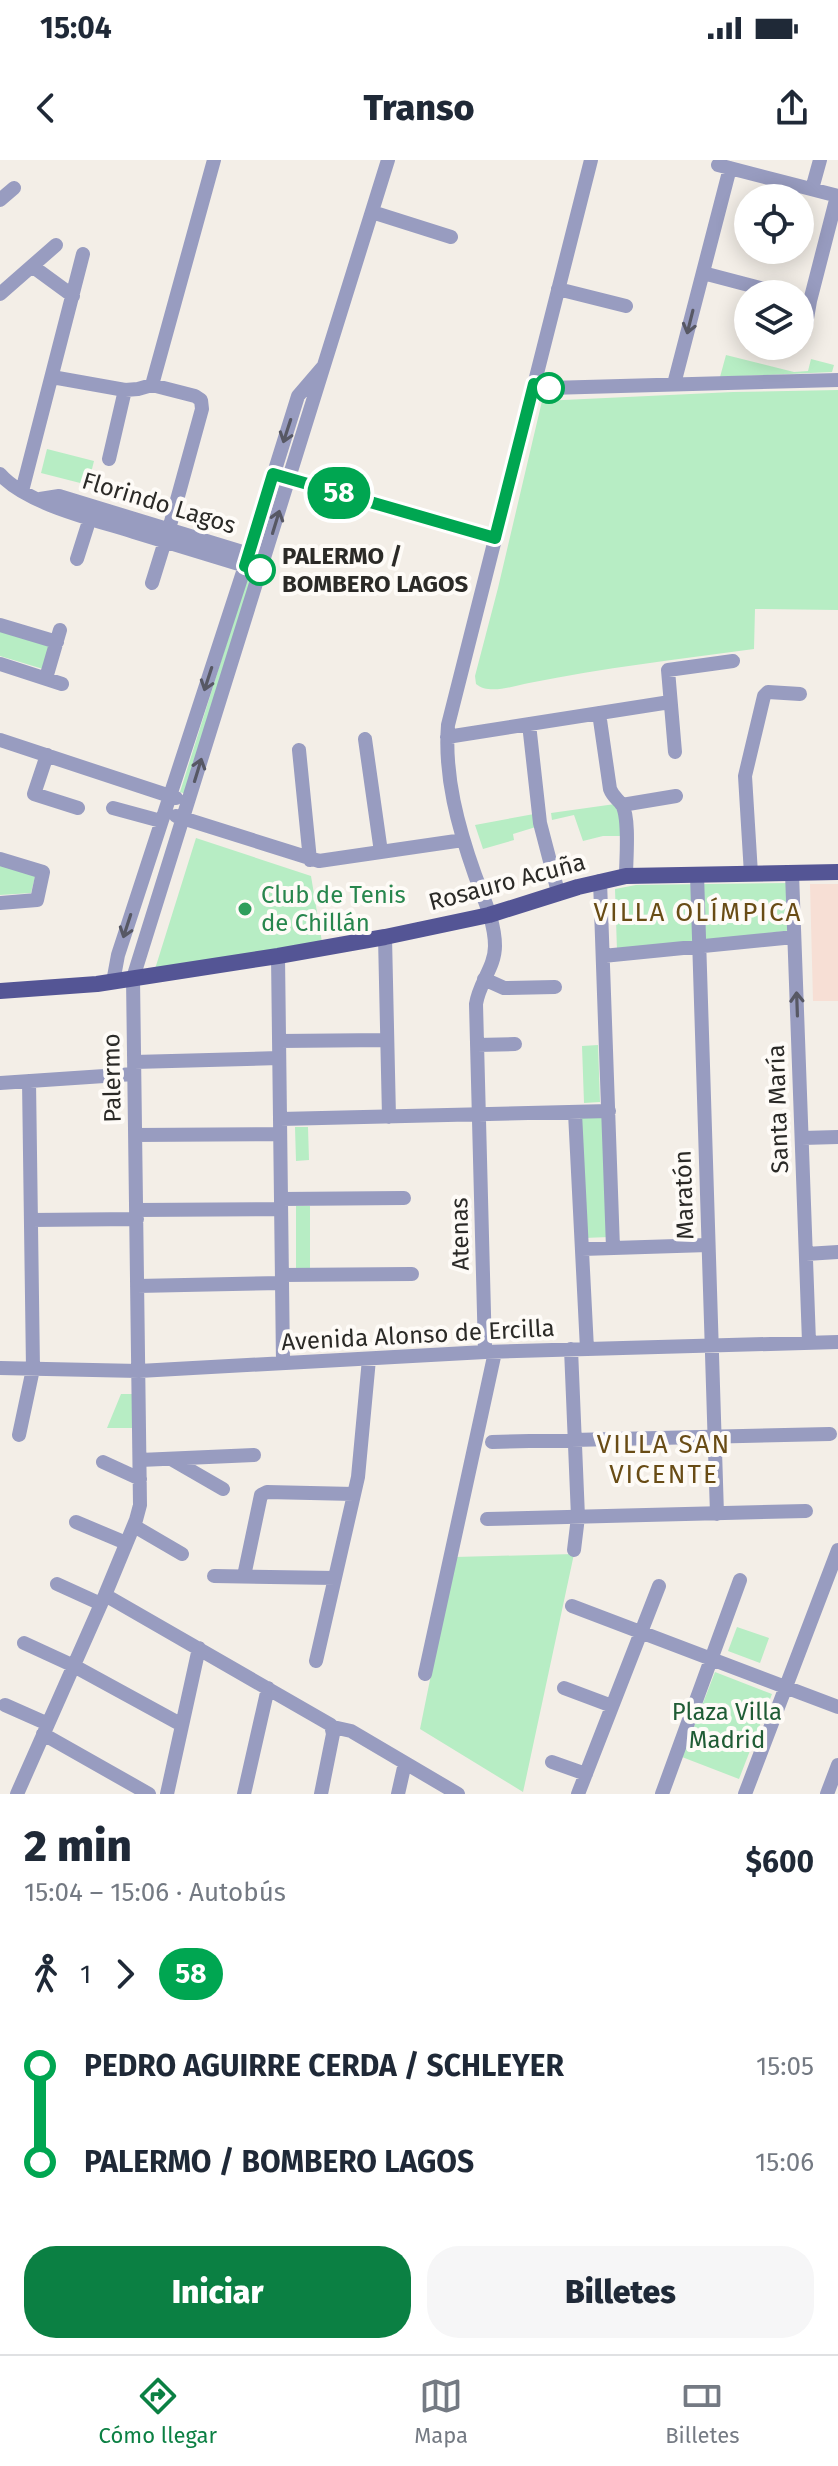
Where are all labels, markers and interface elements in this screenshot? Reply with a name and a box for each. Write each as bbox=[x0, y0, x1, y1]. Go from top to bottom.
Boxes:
text: 15:04 bbox=[40, 10, 112, 46]
icon: back bbox=[24, 86, 68, 130]
text: Transo bbox=[363, 86, 475, 130]
icon: share bbox=[770, 86, 814, 130]
map controls bbox=[734, 184, 814, 360]
button: locate bbox=[734, 184, 814, 264]
button: layers bbox=[734, 280, 814, 360]
one-way arrow bbox=[682, 308, 697, 334]
unlabelled marker bbox=[534, 373, 564, 403]
one-way arrow bbox=[278, 418, 293, 443]
street label: Florindo Lagos bbox=[79, 466, 239, 540]
line badge: 58 bbox=[303, 467, 375, 519]
text: 58 bbox=[323, 476, 355, 509]
one-way arrow bbox=[269, 509, 284, 534]
place label: PALERMO / BOMBERO LAGOS bbox=[282, 542, 469, 598]
marker: PALERMO / BOMBERO LAGOS bbox=[245, 555, 275, 585]
one-way arrow bbox=[200, 666, 215, 691]
one-way arrow bbox=[191, 757, 206, 783]
street label: Rosauro Acuña bbox=[426, 848, 588, 916]
place label: Club de Tenis de Chillán bbox=[261, 881, 406, 937]
district label: VILLA OLÍMPICA bbox=[594, 897, 802, 928]
marker: Club de Tenis de Chillán bbox=[236, 900, 254, 918]
one-way arrow bbox=[119, 912, 134, 938]
one-way arrow bbox=[789, 991, 804, 1018]
street label: Palermo bbox=[97, 1033, 127, 1123]
street label: Santa María bbox=[762, 1044, 794, 1174]
street label: Maratón bbox=[668, 1150, 700, 1240]
street label: Atenas bbox=[445, 1197, 475, 1271]
street label: Avenida Alonso de Ercilla bbox=[281, 1314, 555, 1356]
district label: VILLA SAN VICENTE bbox=[597, 1429, 731, 1490]
park label: Plaza Villa Madrid bbox=[672, 1698, 782, 1754]
text: 2 min bbox=[24, 1820, 132, 1873]
text: $600 bbox=[746, 1844, 814, 1880]
text: 15:04 – 15:06 · Autobús bbox=[24, 1877, 286, 1908]
icon: walk bbox=[24, 1952, 68, 1996]
icon: forward bbox=[103, 1952, 147, 1996]
text: 58 bbox=[175, 1957, 207, 1990]
text: 1 bbox=[80, 1959, 91, 1990]
text: PEDRO AGUIRRE CERDA / SCHLEYER bbox=[84, 2048, 564, 2084]
text: 15:05 bbox=[756, 2051, 814, 2082]
text: PALERMO / BOMBERO LAGOS bbox=[84, 2144, 474, 2180]
text: 15:06 bbox=[755, 2147, 814, 2178]
button: Iniciar bbox=[24, 2246, 411, 2338]
button: Billetes bbox=[427, 2246, 814, 2338]
tab: Cómo llegar bbox=[99, 2374, 217, 2449]
tab: Mapa bbox=[414, 2374, 468, 2449]
tab: Billetes bbox=[665, 2374, 739, 2449]

